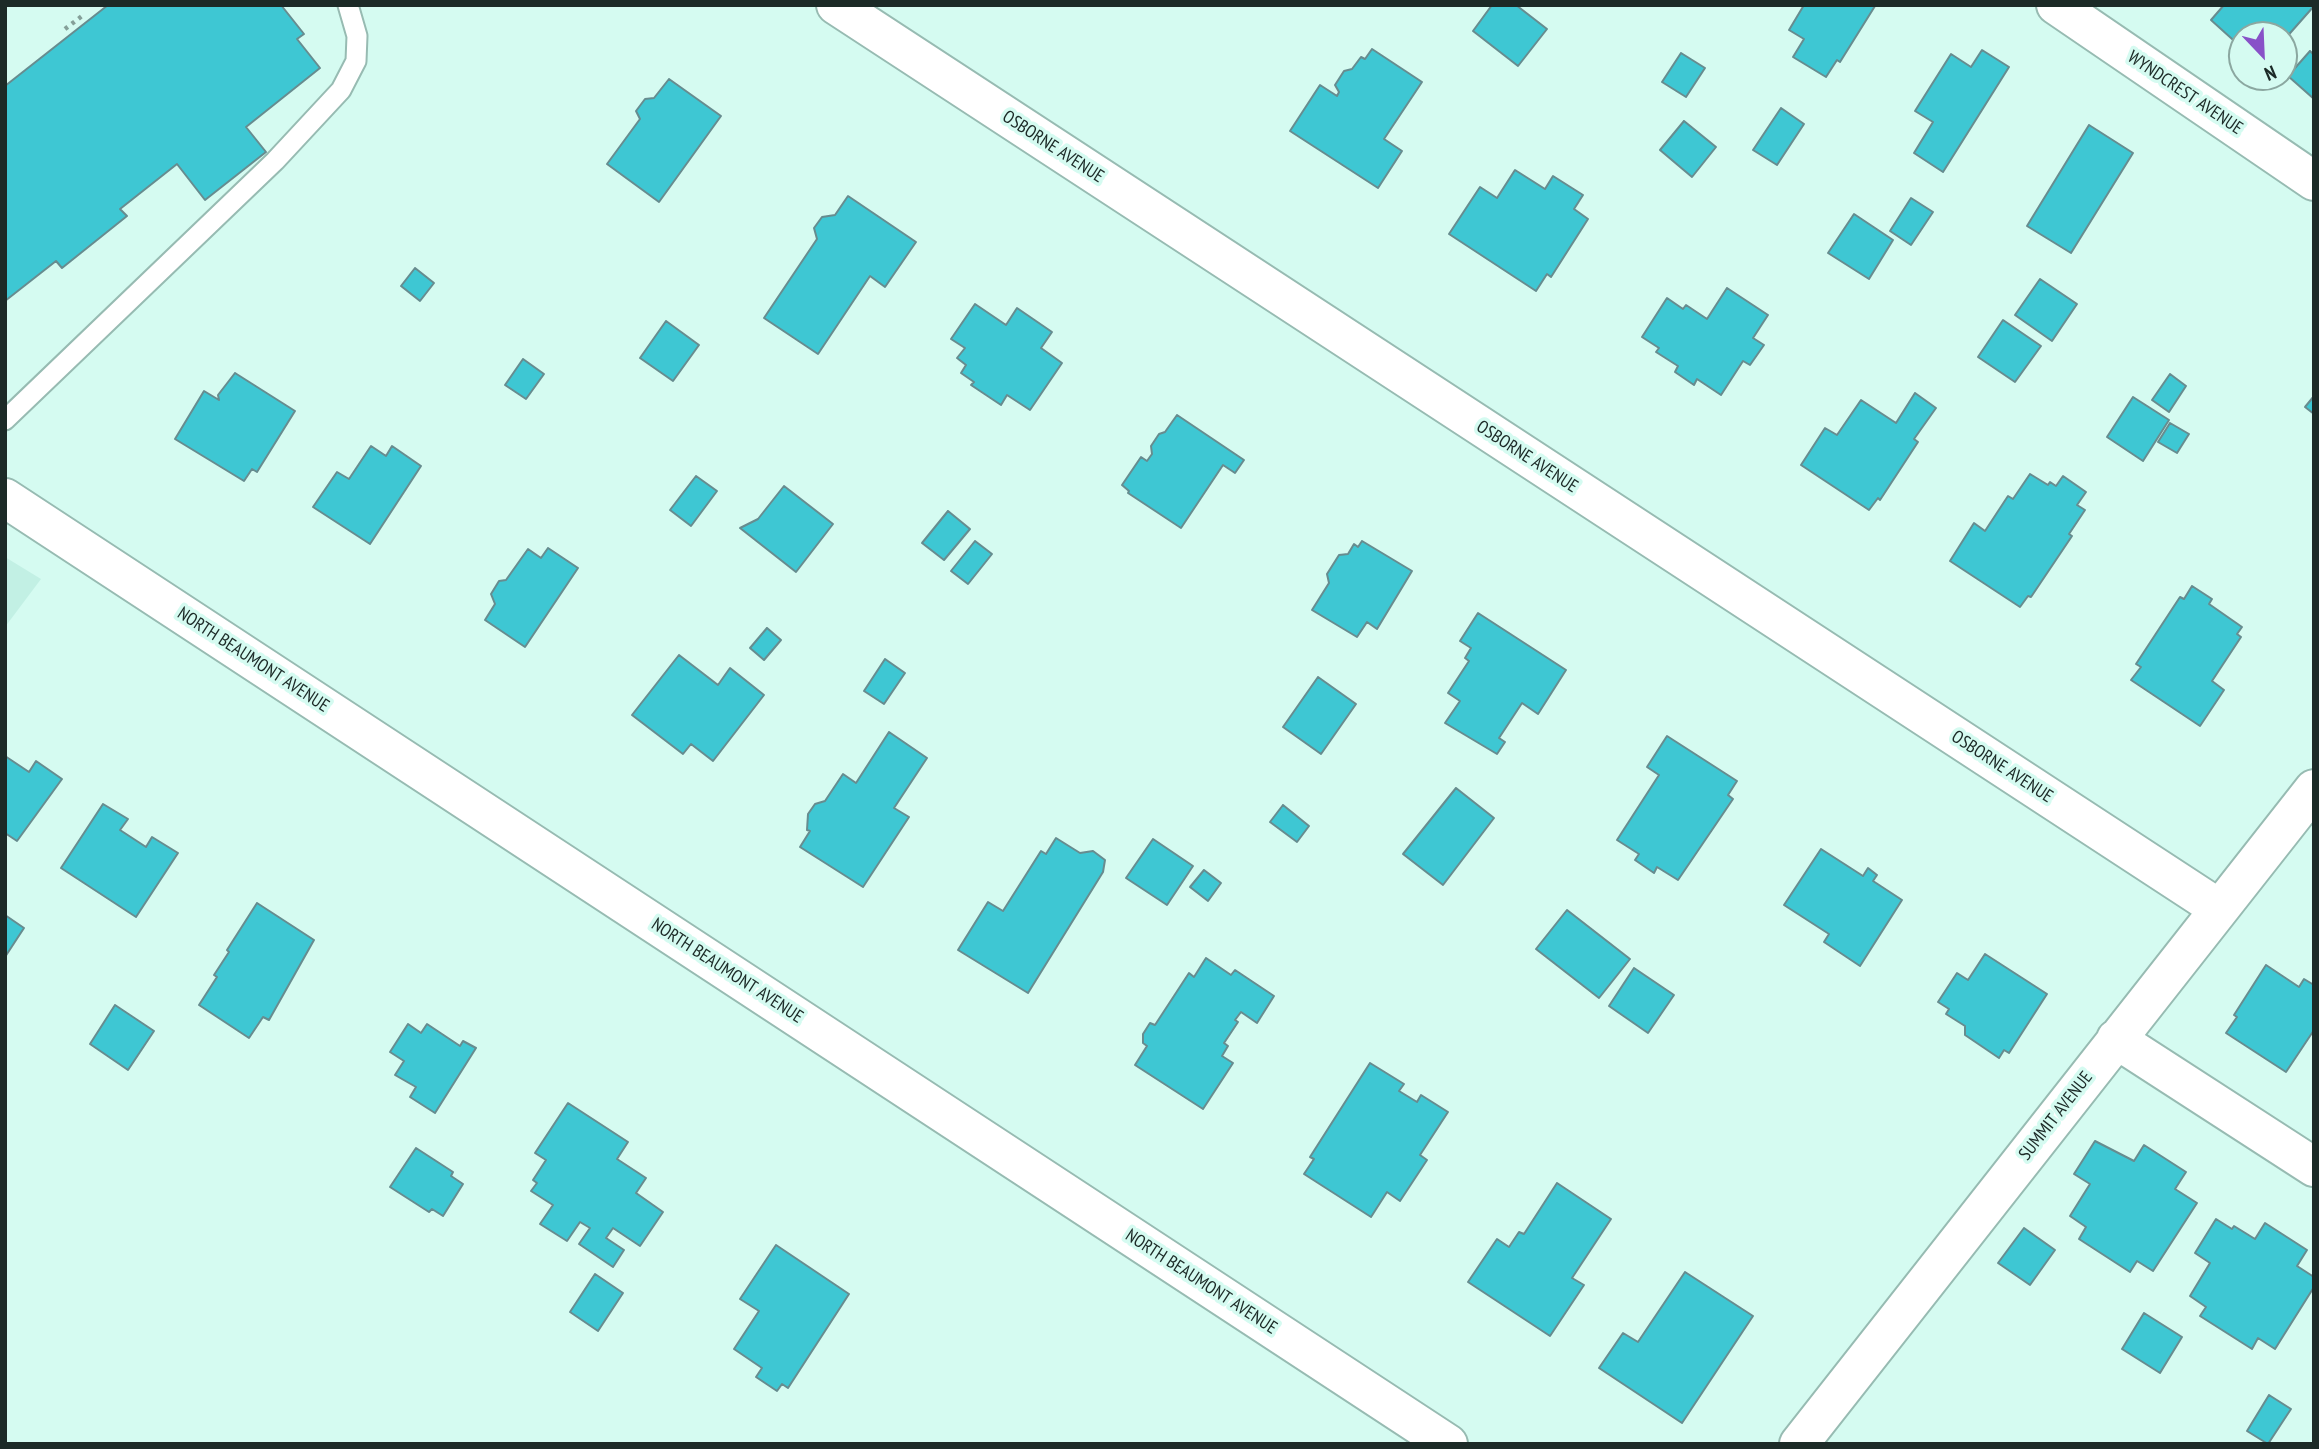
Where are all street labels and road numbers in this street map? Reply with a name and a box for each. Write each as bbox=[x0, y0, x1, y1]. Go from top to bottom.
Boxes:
street label: WYNDCREST AVENUE bbox=[2123, 47, 2247, 139]
street label: OSBORNE AVENUE bbox=[998, 106, 1108, 188]
street label: OSBORNE AVENUE bbox=[1472, 416, 1582, 498]
street label: NORTH BEAUMONT AVENUE bbox=[173, 603, 333, 717]
street label: OSBORNE AVENUE bbox=[1947, 726, 2057, 808]
street label: NORTH BEAUMONT AVENUE bbox=[647, 914, 807, 1028]
street label: SUMMIT AVENUE bbox=[2015, 1067, 2097, 1165]
street label: NORTH BEAUMONT AVENUE bbox=[1121, 1225, 1281, 1339]

